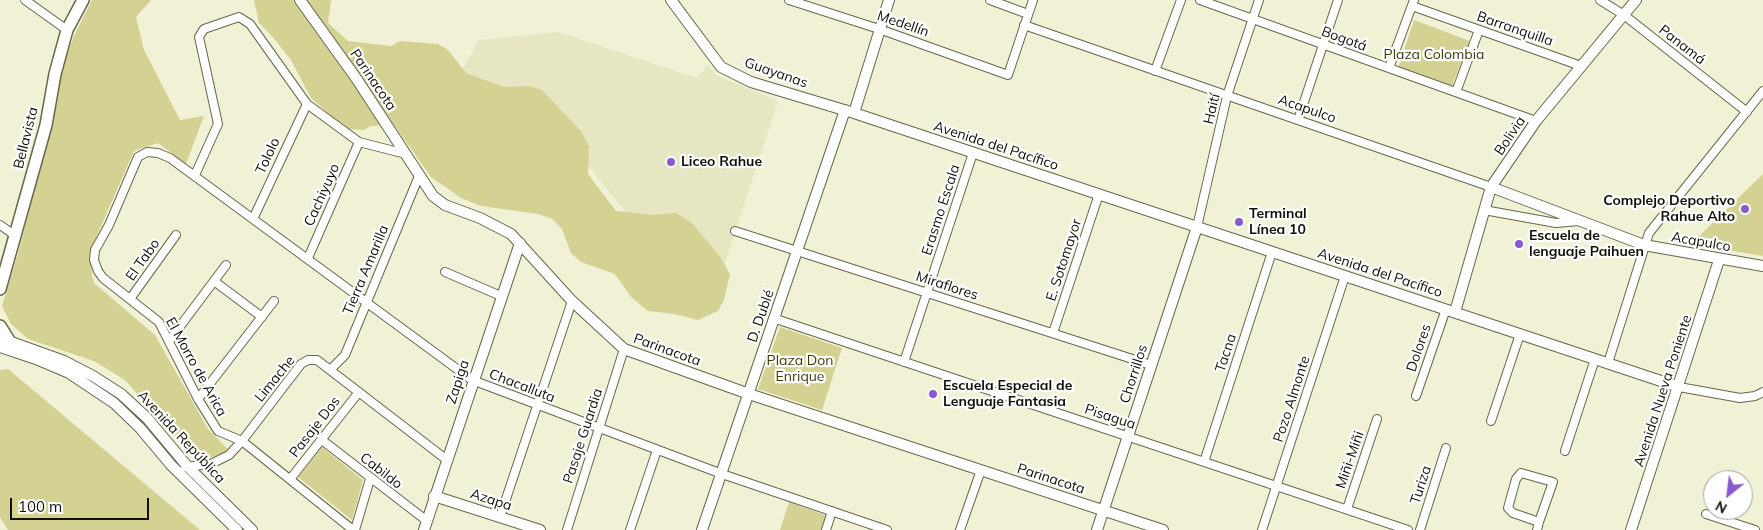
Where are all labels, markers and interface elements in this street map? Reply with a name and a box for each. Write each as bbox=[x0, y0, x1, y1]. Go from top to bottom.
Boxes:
street label: Medellín bbox=[875, 7, 931, 41]
street label: Barranquilla bbox=[1475, 8, 1555, 50]
street label: Panamá bbox=[1655, 22, 1709, 68]
street label: Bogotá bbox=[1319, 23, 1369, 55]
street label: Parinacota bbox=[346, 46, 400, 114]
park label: Plaza Colombia bbox=[1384, 47, 1484, 63]
street label: Guayanas bbox=[742, 54, 810, 92]
street label: Acapulco bbox=[1276, 91, 1338, 127]
street label: Haití bbox=[1200, 92, 1224, 126]
street label: Bellavista bbox=[10, 105, 42, 171]
street label: Bolivia bbox=[1491, 113, 1529, 159]
street label: Avenida del Pacífico bbox=[932, 118, 1060, 174]
street label: Tololo bbox=[252, 135, 284, 177]
place label: Liceo Rahue bbox=[681, 154, 762, 170]
marker: Liceo Rahue bbox=[665, 156, 677, 168]
street label: Cachiyuyo bbox=[301, 161, 343, 229]
street label: Erasmo Escala bbox=[918, 162, 964, 258]
place label: Complejo Deportivo Rahue Alto bbox=[1603, 193, 1735, 226]
marker: Complejo Deportivo Rahue Alto bbox=[1739, 203, 1751, 215]
place label: Terminal Línea 10 bbox=[1249, 206, 1307, 238]
marker: Terminal Línea 10 bbox=[1233, 216, 1245, 228]
street label: E. Sotomayor bbox=[1043, 217, 1085, 303]
street label: Tierra Amarilla bbox=[340, 223, 392, 317]
place label: Escuela de lenguaje Paihuen bbox=[1529, 228, 1644, 260]
street label: Acapulco bbox=[1670, 229, 1732, 255]
street label: El Tabo bbox=[123, 236, 163, 284]
marker: Escuela de lenguaje Paihuen bbox=[1513, 238, 1525, 250]
street label: Avenida del Pacífico bbox=[1316, 245, 1444, 301]
street label: Miraflores bbox=[914, 268, 980, 304]
street label: D. Dublé bbox=[744, 287, 778, 345]
street label: Avenida Nueva Poniente bbox=[1630, 313, 1696, 469]
street label: El Morro de Arica bbox=[162, 315, 230, 419]
street label: Dolores bbox=[1403, 322, 1435, 374]
street label: Parinacota bbox=[631, 330, 703, 370]
street label: Tacna bbox=[1212, 332, 1240, 374]
street label: Chorrillos bbox=[1117, 342, 1151, 406]
street label: Limache bbox=[251, 353, 299, 405]
park label: Plaza Don Enrique bbox=[767, 353, 833, 386]
street label: Pozo Almonte bbox=[1270, 354, 1314, 444]
street label: Zapiga bbox=[443, 358, 473, 406]
street label: Chacalluta bbox=[487, 366, 557, 406]
place label: Escuela Especial de Lenguaje Fantasia bbox=[943, 378, 1072, 411]
street label: Pasaje Guardia bbox=[560, 386, 606, 486]
street label: Avenida República bbox=[134, 387, 228, 487]
marker: Escuela Especial de Lenguaje Fantasia bbox=[927, 388, 939, 400]
street label: Pasaje Dos bbox=[286, 393, 344, 461]
street label: Pisagua bbox=[1082, 401, 1138, 433]
street label: Miñi-Miñi bbox=[1332, 429, 1368, 491]
street label: Cabildo bbox=[356, 449, 406, 493]
street label: Parinacota bbox=[1015, 460, 1087, 498]
street label: Turiza bbox=[1407, 464, 1435, 506]
north arrow bbox=[1703, 470, 1753, 520]
street label: Azapa bbox=[468, 485, 514, 515]
scale bar bbox=[12, 488, 151, 520]
text: 100 m bbox=[18, 497, 62, 516]
text: N bbox=[1712, 497, 1730, 518]

